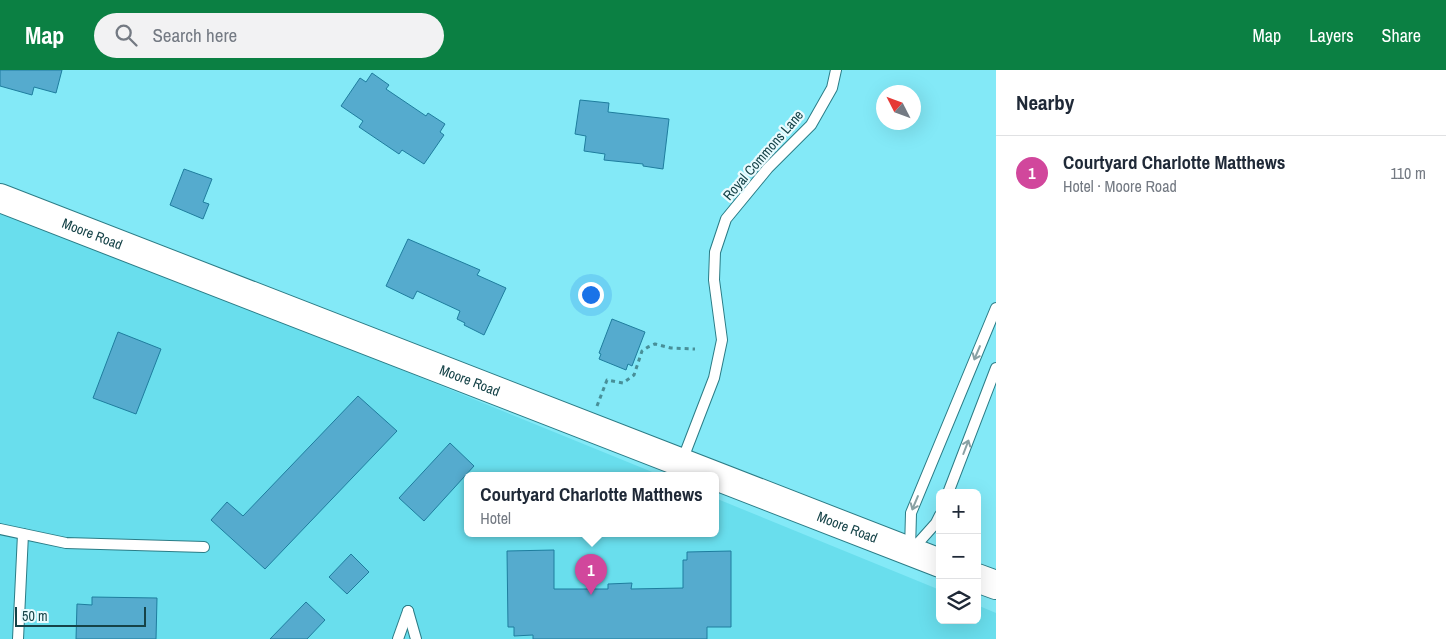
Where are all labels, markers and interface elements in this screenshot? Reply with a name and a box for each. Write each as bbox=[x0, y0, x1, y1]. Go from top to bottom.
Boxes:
search box bbox=[94, 13, 444, 58]
text: Map bbox=[25, 19, 64, 51]
icon: search bbox=[112, 21, 140, 49]
text: Search here bbox=[152, 22, 237, 48]
text: Map bbox=[1253, 23, 1281, 48]
text: Layers bbox=[1309, 23, 1354, 48]
text: Share bbox=[1382, 23, 1421, 48]
north arrow bbox=[876, 85, 921, 130]
text: Nearby bbox=[1016, 88, 1074, 117]
street label: Royal Commons Lane bbox=[719, 106, 807, 204]
text: Courtyard Charlotte Matthews bbox=[1063, 149, 1285, 175]
text: 1 bbox=[1028, 162, 1036, 184]
text: 110 m bbox=[1390, 162, 1426, 184]
text: Hotel · Moore Road bbox=[1063, 175, 1177, 197]
street label: Moore Road bbox=[60, 214, 125, 254]
your location bbox=[578, 282, 604, 308]
one-way arrow bbox=[972, 345, 982, 360]
street label: Moore Road bbox=[437, 361, 503, 400]
one-way arrow bbox=[962, 440, 971, 455]
popup bbox=[464, 472, 719, 537]
text: Courtyard Charlotte Matthews bbox=[480, 481, 703, 507]
map controls bbox=[936, 489, 981, 624]
button: + bbox=[936, 489, 981, 534]
one-way arrow bbox=[909, 495, 919, 510]
text: Hotel bbox=[480, 507, 511, 529]
street label: Moore Road bbox=[815, 507, 880, 547]
button: − bbox=[936, 534, 981, 579]
pin: 1 bbox=[575, 554, 607, 595]
button: layers bbox=[936, 579, 981, 624]
scale bar bbox=[15, 604, 146, 627]
text: 50 m bbox=[22, 607, 48, 625]

